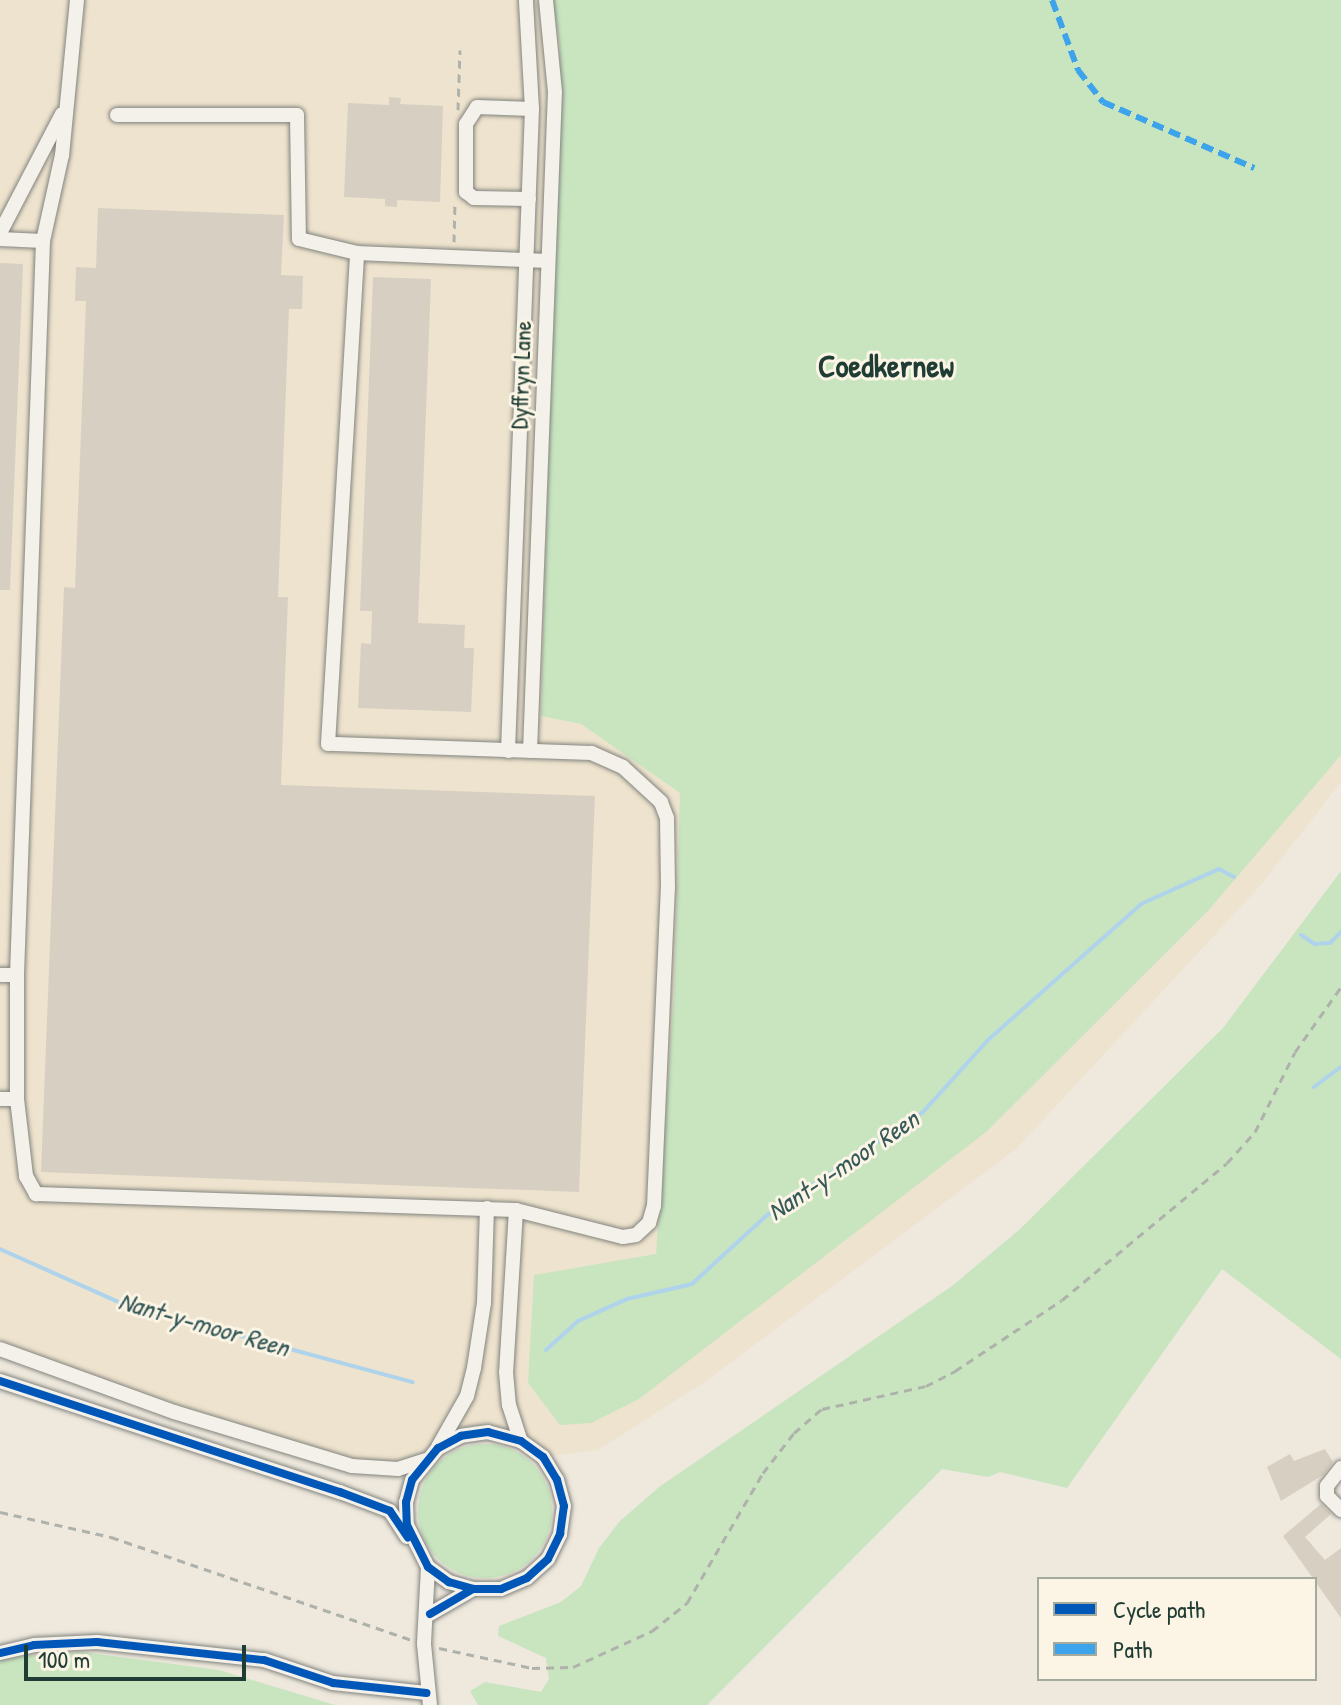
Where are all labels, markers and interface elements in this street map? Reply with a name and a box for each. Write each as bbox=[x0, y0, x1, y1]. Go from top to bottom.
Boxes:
street label: Dyffryn Lane bbox=[505, 320, 537, 430]
district label: Coedkernew bbox=[818, 347, 954, 385]
water label: Nant-y-moor Reen bbox=[761, 1103, 925, 1227]
water label: Nant-y-moor Reen bbox=[115, 1285, 293, 1363]
legend bbox=[1037, 1577, 1317, 1681]
text: Cycle path bbox=[1113, 1593, 1205, 1625]
scale bar bbox=[28, 1629, 250, 1679]
text: Path bbox=[1113, 1633, 1152, 1665]
text: 100 m bbox=[38, 1643, 90, 1675]

